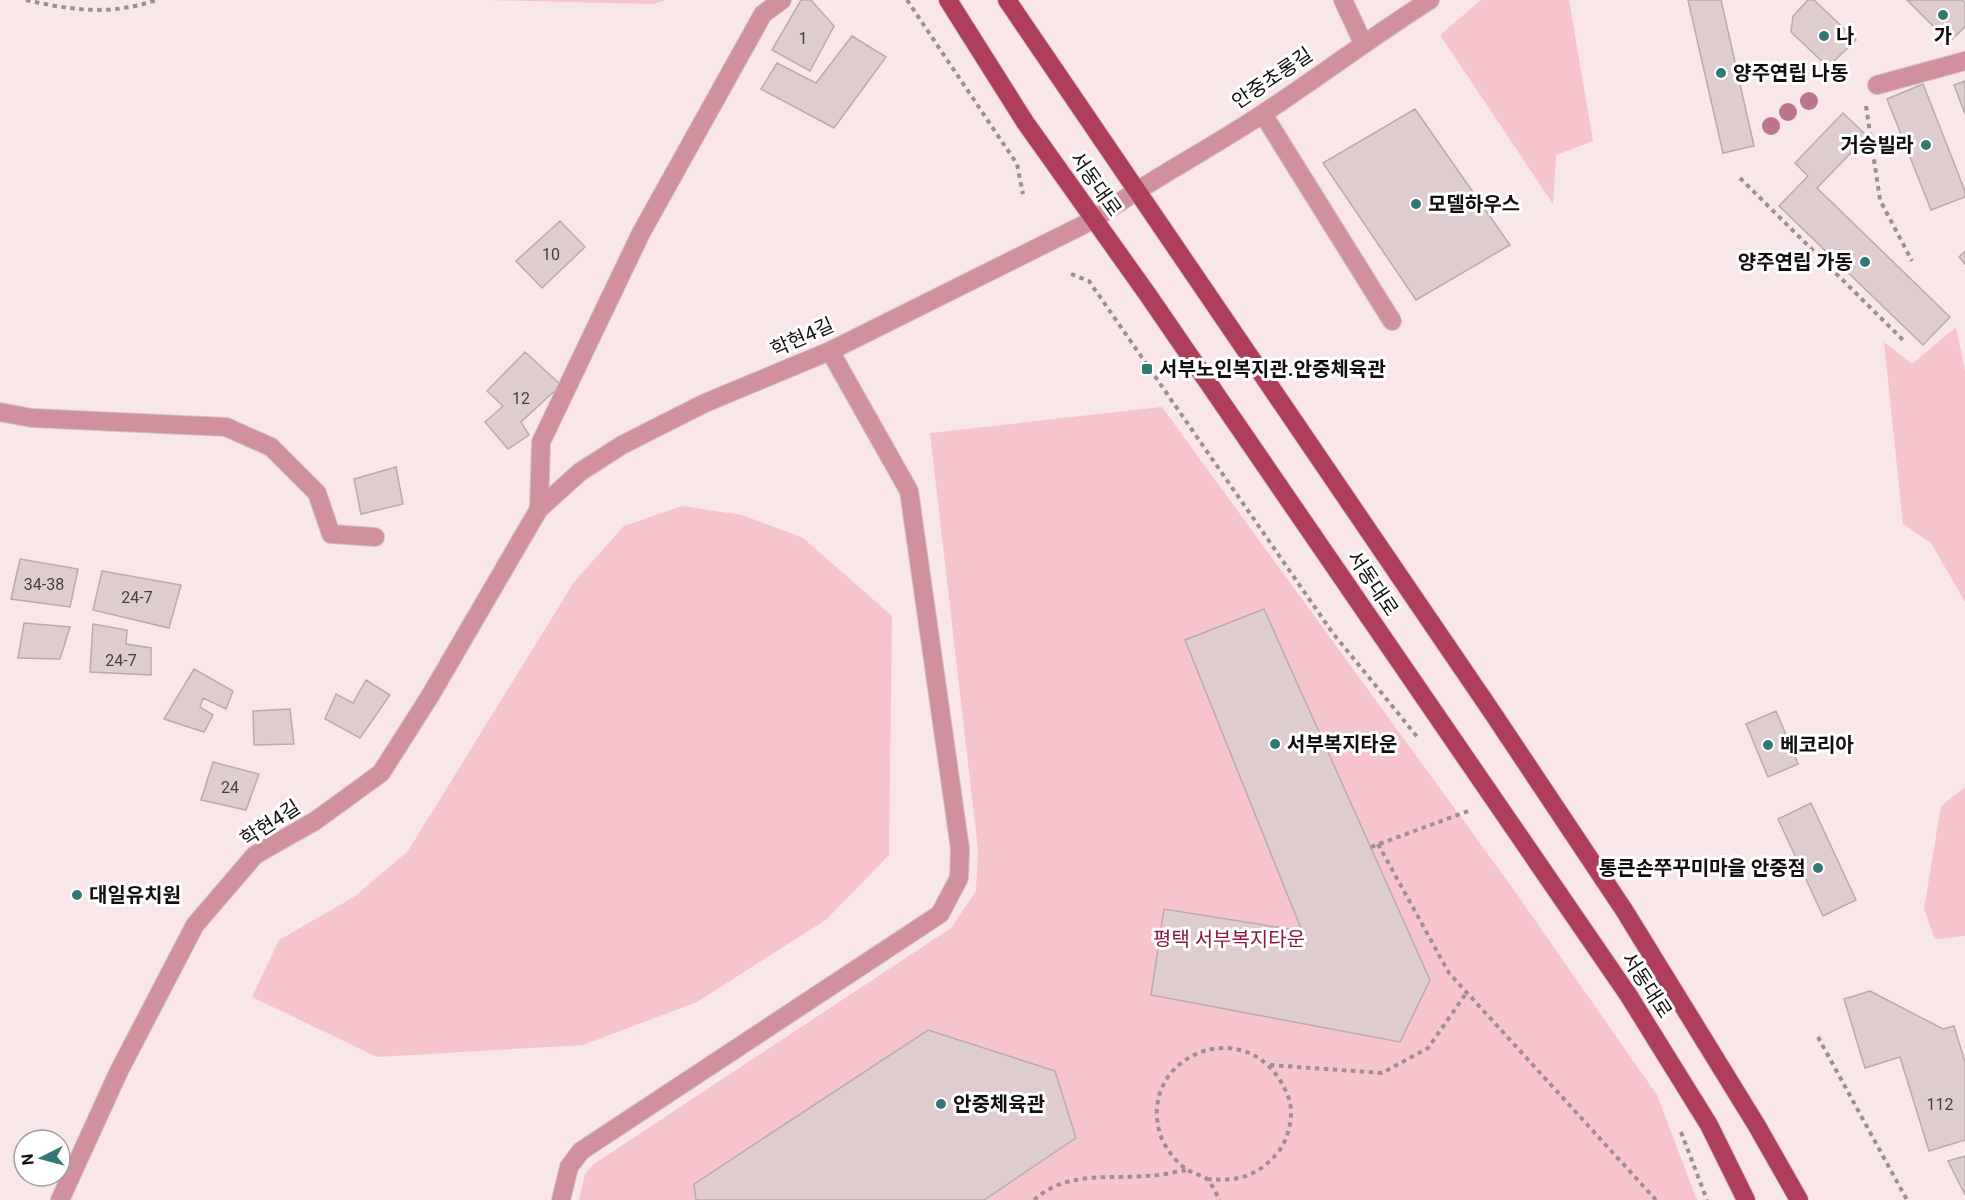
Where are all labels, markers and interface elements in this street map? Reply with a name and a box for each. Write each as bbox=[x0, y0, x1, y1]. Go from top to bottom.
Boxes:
marker: 가 bbox=[1936, 8, 1950, 22]
place label: 나 bbox=[1836, 24, 1854, 48]
place label: 가 bbox=[1934, 24, 1952, 48]
house number: 1 bbox=[799, 29, 808, 48]
marker: 나 bbox=[1817, 29, 1831, 43]
street label: 안중초롱길 bbox=[1227, 42, 1317, 114]
place label: 양주연립 나동 bbox=[1733, 61, 1848, 85]
marker: 양주연립 나동 bbox=[1714, 66, 1728, 80]
place label: 거승빌라 bbox=[1840, 133, 1914, 157]
marker: 거승빌라 bbox=[1919, 138, 1933, 152]
street label: 서동대로 bbox=[1065, 147, 1127, 221]
place label: 모델하우스 bbox=[1428, 192, 1520, 216]
marker: 모델하우스 bbox=[1409, 197, 1423, 211]
house number: 10 bbox=[542, 245, 560, 264]
place label: 양주연립 가동 bbox=[1738, 250, 1853, 274]
marker: 양주연립 가동 bbox=[1858, 255, 1872, 269]
street label: 학현4길 bbox=[767, 313, 837, 361]
place label: 서부노인복지관.안중체육관 bbox=[1159, 357, 1386, 381]
marker: 서부노인복지관.안중체육관 bbox=[1140, 362, 1154, 376]
house number: 12 bbox=[512, 389, 530, 408]
street label: 서동대로 bbox=[1342, 546, 1404, 620]
house number: 34-38 bbox=[24, 575, 64, 594]
house number: 24-7 bbox=[121, 588, 153, 607]
house number: 24-7 bbox=[105, 651, 137, 670]
place label: 서부복지타운 bbox=[1287, 732, 1397, 756]
place label: 베코리아 bbox=[1780, 733, 1854, 757]
marker: 서부복지타운 bbox=[1268, 737, 1282, 751]
marker: 베코리아 bbox=[1761, 738, 1775, 752]
house number: 24 bbox=[221, 778, 239, 797]
street label: 학현4길 bbox=[236, 795, 304, 851]
place label: 통큰손쭈꾸미마을 안중점 bbox=[1599, 856, 1806, 880]
marker: 통큰손쭈꾸미마을 안중점 bbox=[1811, 861, 1825, 875]
place label: 대일유치원 bbox=[89, 883, 181, 907]
marker: 대일유치원 bbox=[70, 888, 84, 902]
park label: 평택 서부복지타운 bbox=[1153, 927, 1305, 951]
street label: 서동대로 bbox=[1617, 948, 1677, 1022]
place label: 안중체육관 bbox=[953, 1092, 1046, 1116]
house number: 112 bbox=[1927, 1095, 1953, 1114]
marker: 안중체육관 bbox=[934, 1097, 948, 1111]
north arrow bbox=[12, 1128, 72, 1188]
text: N bbox=[18, 1153, 38, 1166]

